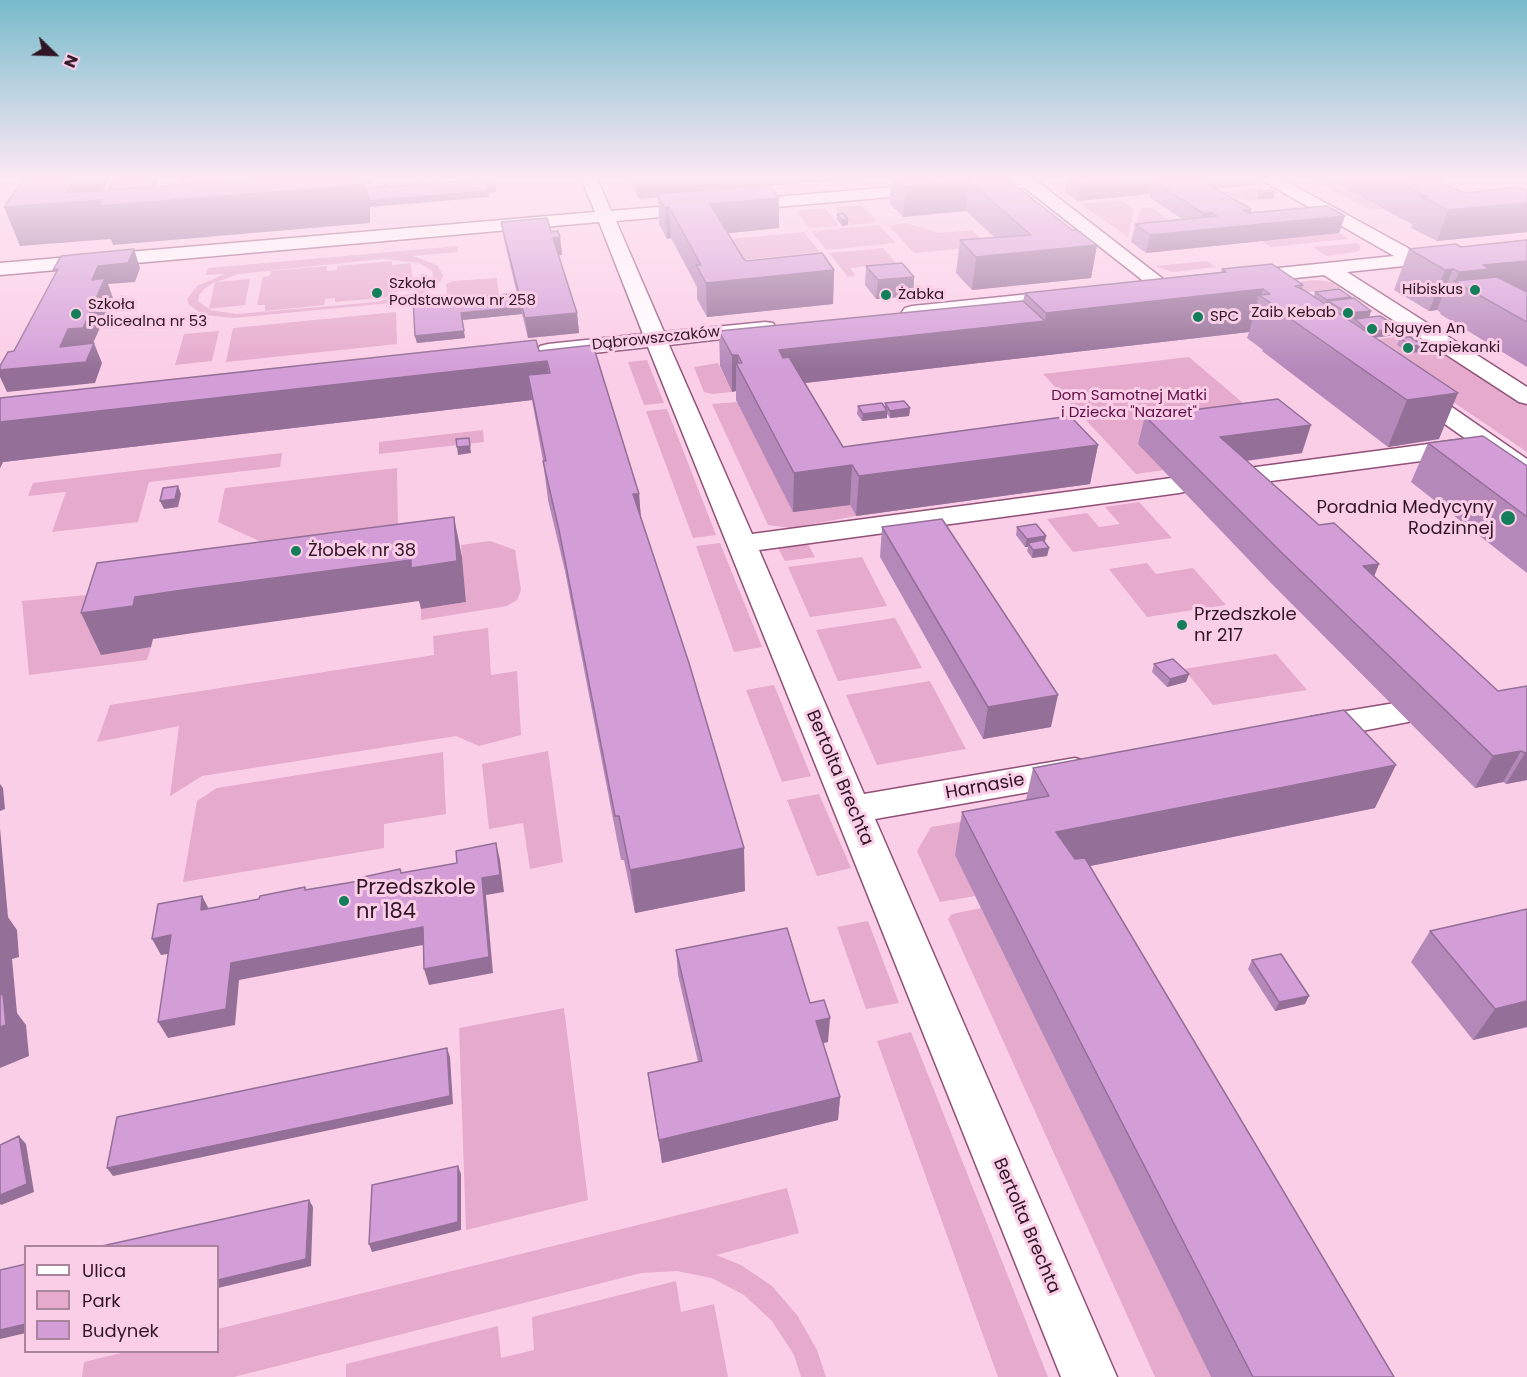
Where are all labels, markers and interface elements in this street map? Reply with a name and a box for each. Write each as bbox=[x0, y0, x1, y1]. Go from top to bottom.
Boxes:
north arrow bbox=[24, 24, 84, 84]
text: N bbox=[58, 51, 84, 71]
place label: Szkoła Podstawowa nr 258 bbox=[389, 275, 536, 310]
place label: Hibiskus bbox=[1402, 281, 1463, 299]
marker: Hibiskus bbox=[1468, 283, 1482, 297]
marker: Szkoła Podstawowa nr 258 bbox=[370, 286, 384, 300]
place label: Żabka bbox=[898, 286, 944, 304]
marker: Żabka bbox=[879, 288, 893, 302]
place label: Szkoła Policealna nr 53 bbox=[88, 296, 207, 331]
place label: Zaib Kebab bbox=[1251, 304, 1336, 322]
marker: Zaib Kebab bbox=[1341, 306, 1355, 320]
marker: Szkoła Policealna nr 53 bbox=[69, 307, 83, 321]
place label: SPC bbox=[1210, 308, 1239, 326]
marker: SPC bbox=[1191, 310, 1205, 324]
place label: Nguyen An bbox=[1384, 320, 1465, 338]
marker: Nguyen An bbox=[1365, 322, 1379, 336]
street label: Dąbrowszczaków bbox=[591, 323, 721, 355]
place label: Zapiekanki bbox=[1420, 339, 1500, 357]
marker: Zapiekanki bbox=[1401, 341, 1415, 355]
park label: Dom Samotnej Matki i Dziecka "Nazaret" bbox=[1051, 387, 1207, 422]
place label: Poradnia Medycyny Rodzinnej bbox=[1316, 497, 1494, 540]
marker: Poradnia Medycyny Rodzinnej bbox=[1499, 509, 1517, 527]
place label: Żłobek nr 38 bbox=[308, 540, 416, 562]
marker: Żłobek nr 38 bbox=[289, 544, 303, 558]
place label: Przedszkole nr 217 bbox=[1194, 604, 1297, 646]
marker: Przedszkole nr 217 bbox=[1175, 618, 1189, 632]
street label: Bertolta Brechta bbox=[801, 707, 877, 849]
street label: Harnasie bbox=[944, 769, 1026, 805]
place label: Przedszkole nr 184 bbox=[356, 876, 476, 926]
marker: Przedszkole nr 184 bbox=[337, 894, 351, 908]
street label: Bertolta Brechta bbox=[988, 1155, 1064, 1297]
legend bbox=[24, 1245, 219, 1353]
text: Ulica bbox=[82, 1258, 126, 1283]
text: Park bbox=[82, 1288, 121, 1313]
text: Budynek bbox=[82, 1318, 159, 1343]

